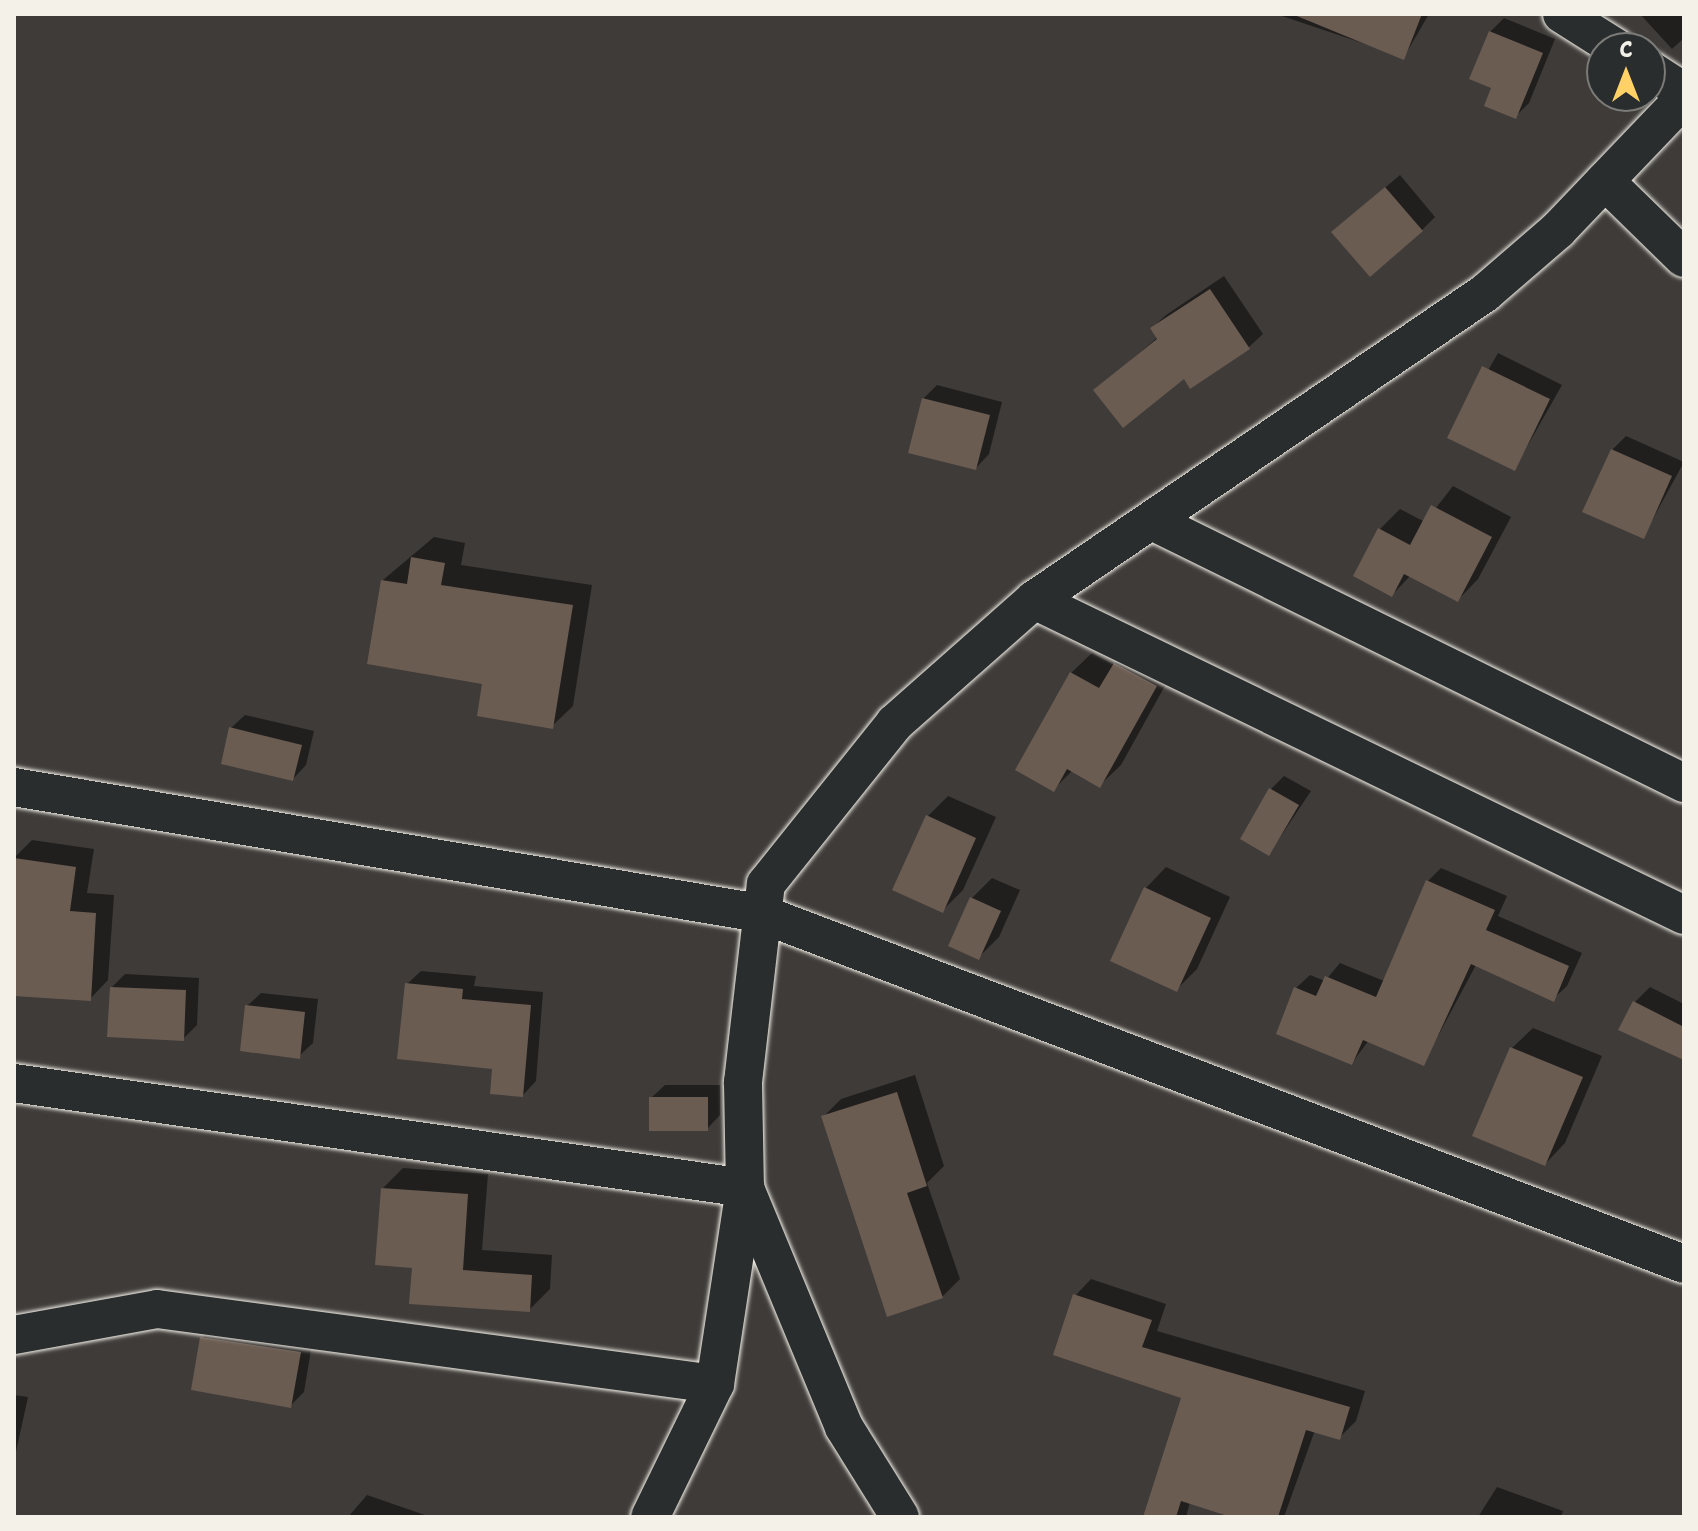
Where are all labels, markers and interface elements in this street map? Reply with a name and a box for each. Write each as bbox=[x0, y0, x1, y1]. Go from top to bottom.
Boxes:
north arrow bbox=[1586, 32, 1666, 112]
text: С bbox=[1619, 35, 1633, 64]

